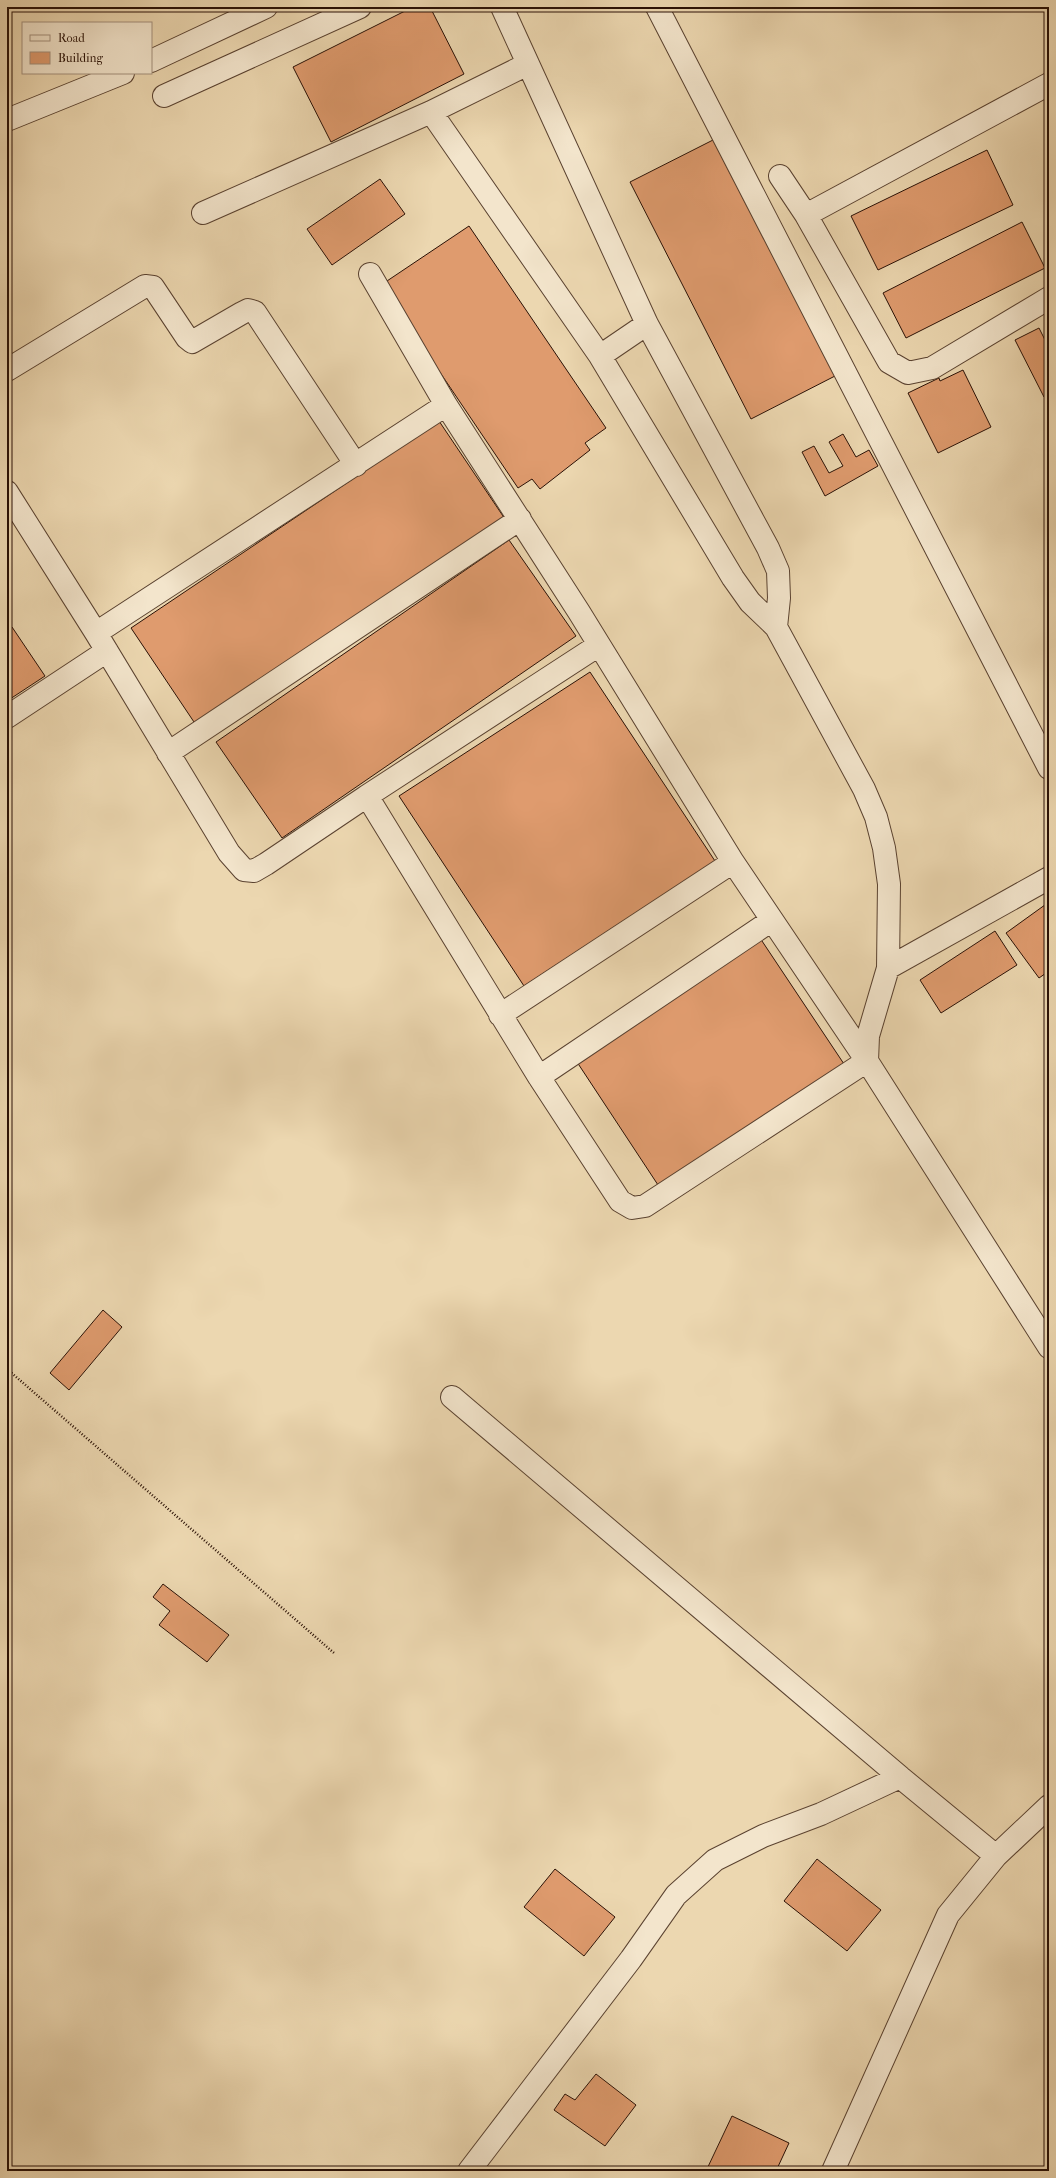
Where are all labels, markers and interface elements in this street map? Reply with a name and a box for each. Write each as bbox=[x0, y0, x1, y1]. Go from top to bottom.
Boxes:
legend bbox=[22, 22, 152, 74]
text: Road bbox=[58, 31, 85, 45]
text: Building bbox=[58, 51, 103, 65]

